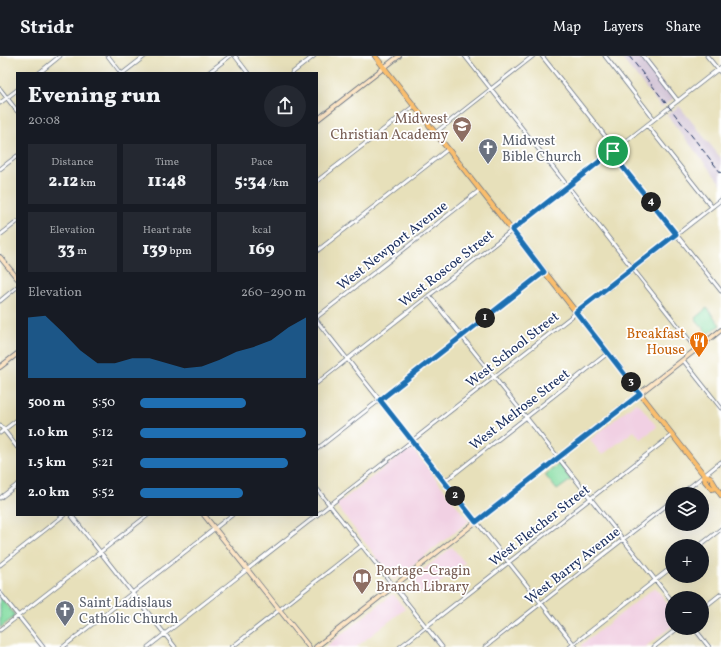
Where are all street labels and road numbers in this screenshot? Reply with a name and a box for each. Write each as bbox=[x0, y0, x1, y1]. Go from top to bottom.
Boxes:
street label: West Newport Avenue bbox=[334, 197, 453, 295]
street label: West Roscoe Street bbox=[395, 226, 498, 312]
street label: West School Street bbox=[462, 308, 564, 393]
street label: West Melrose Street bbox=[466, 365, 574, 455]
street label: West Fletcher Street bbox=[486, 481, 594, 572]
street label: West Barry Avenue bbox=[521, 523, 625, 610]

